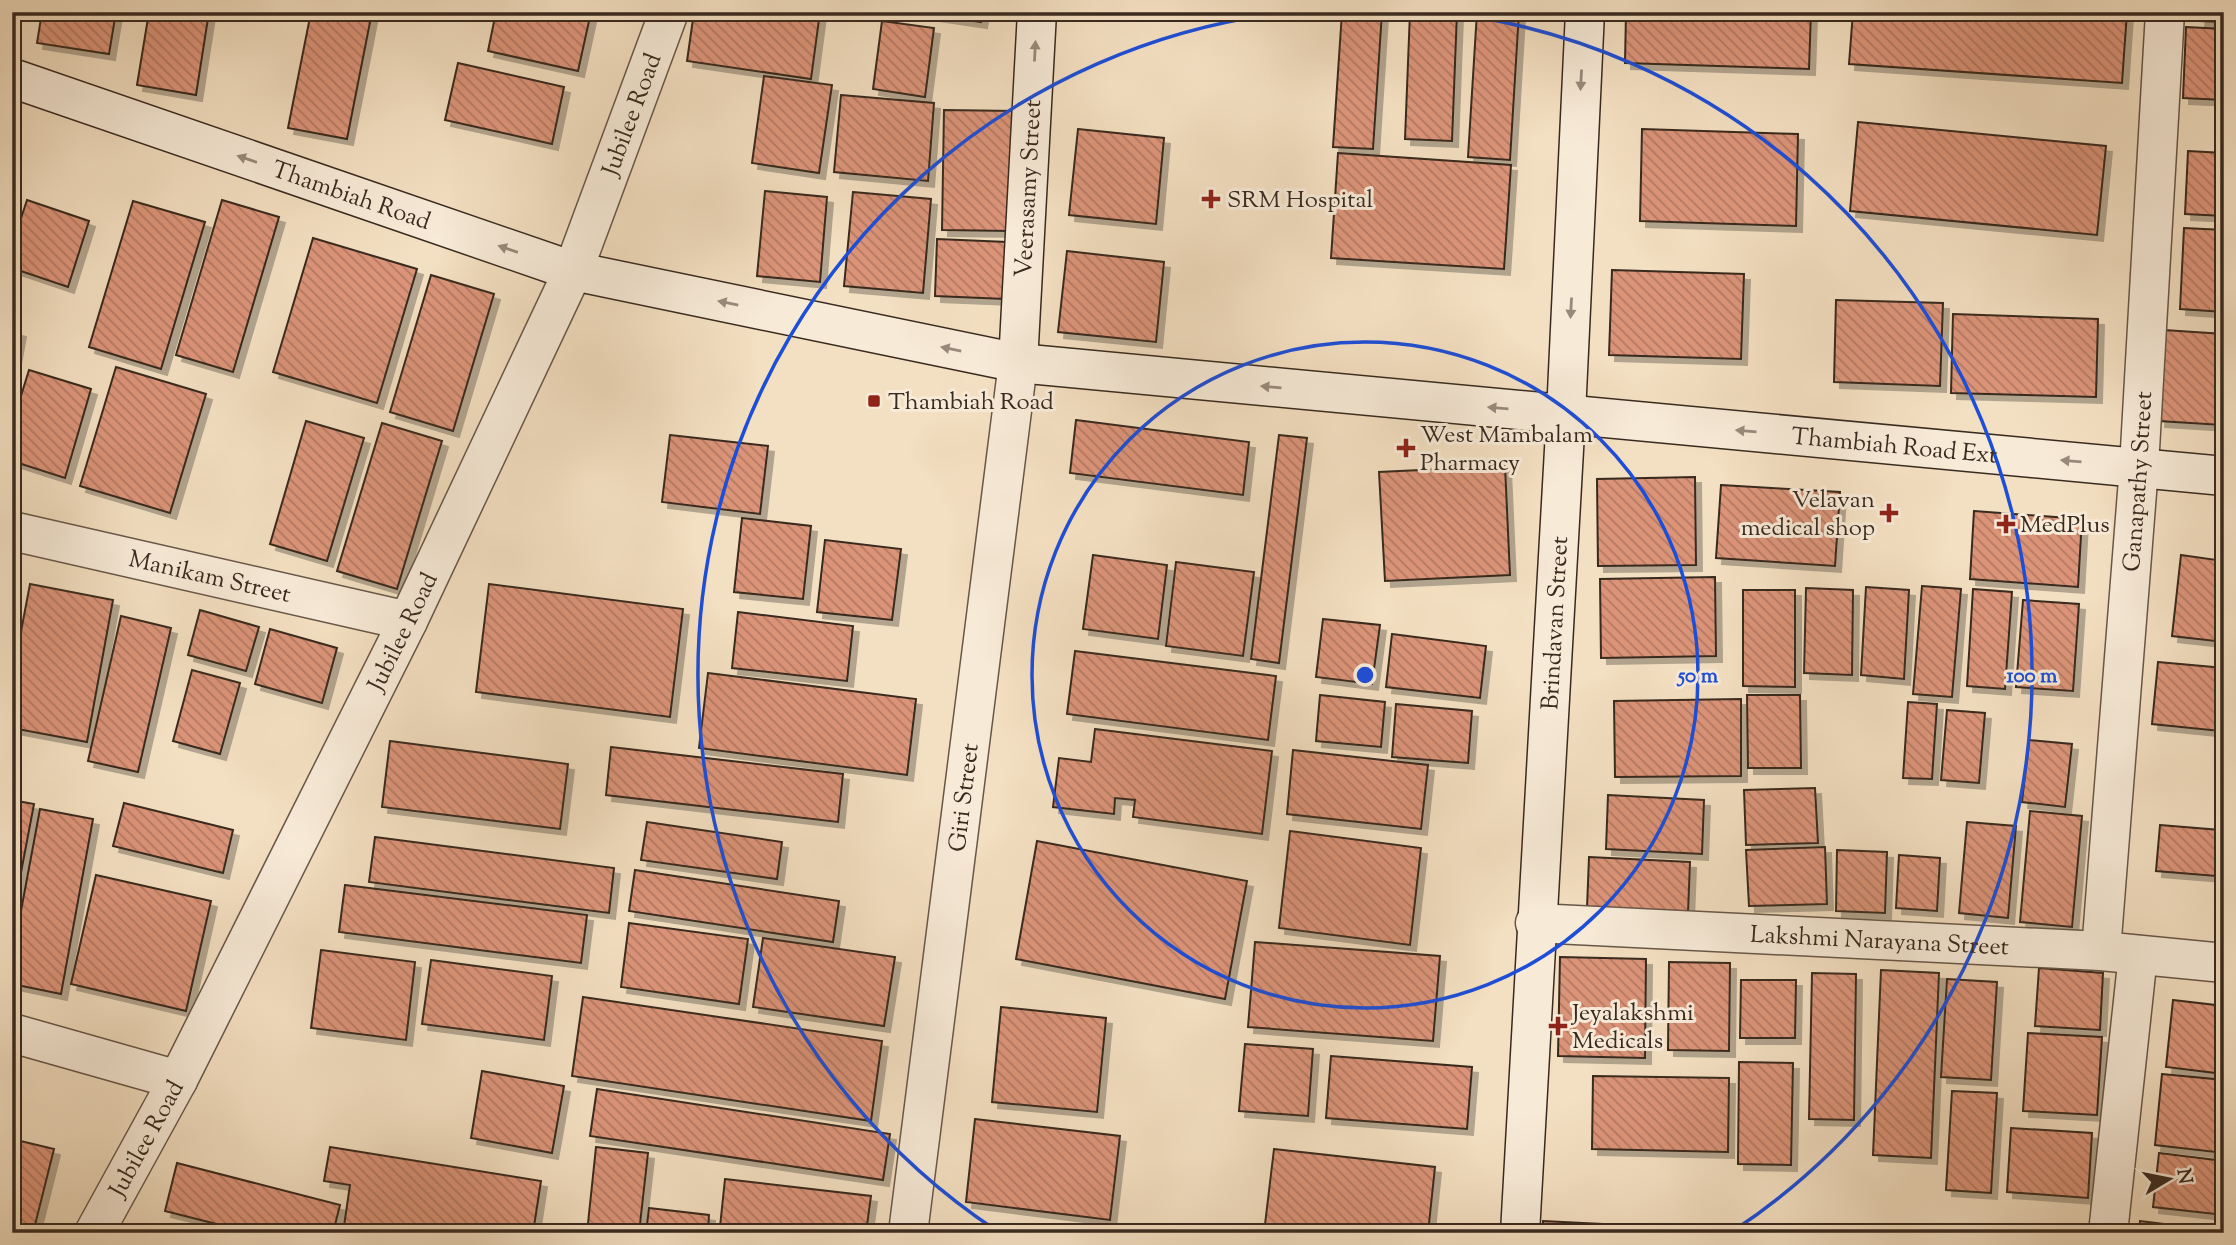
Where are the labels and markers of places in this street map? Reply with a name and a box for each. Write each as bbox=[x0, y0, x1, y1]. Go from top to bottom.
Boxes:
place label: SRM Hospital bbox=[1227, 184, 1374, 218]
marker: SRM Hospital bbox=[1201, 189, 1221, 209]
place label: Thambiah Road bbox=[888, 386, 1054, 420]
marker: Thambiah Road bbox=[866, 393, 882, 409]
place label: West Mambalam Pharmacy bbox=[1420, 419, 1593, 481]
marker: West Mambalam Pharmacy bbox=[1398, 440, 1414, 456]
place label: Velavan medical shop bbox=[1741, 484, 1875, 546]
marker: Velavan medical shop bbox=[1881, 505, 1897, 521]
place label: MedPlus bbox=[2020, 509, 2110, 543]
marker: MedPlus bbox=[1998, 516, 2014, 532]
centre of rings bbox=[1353, 663, 1377, 687]
place label: Jeyalakshmi Medicals bbox=[1570, 997, 1694, 1059]
marker: Jeyalakshmi Medicals bbox=[1550, 1018, 1566, 1034]

